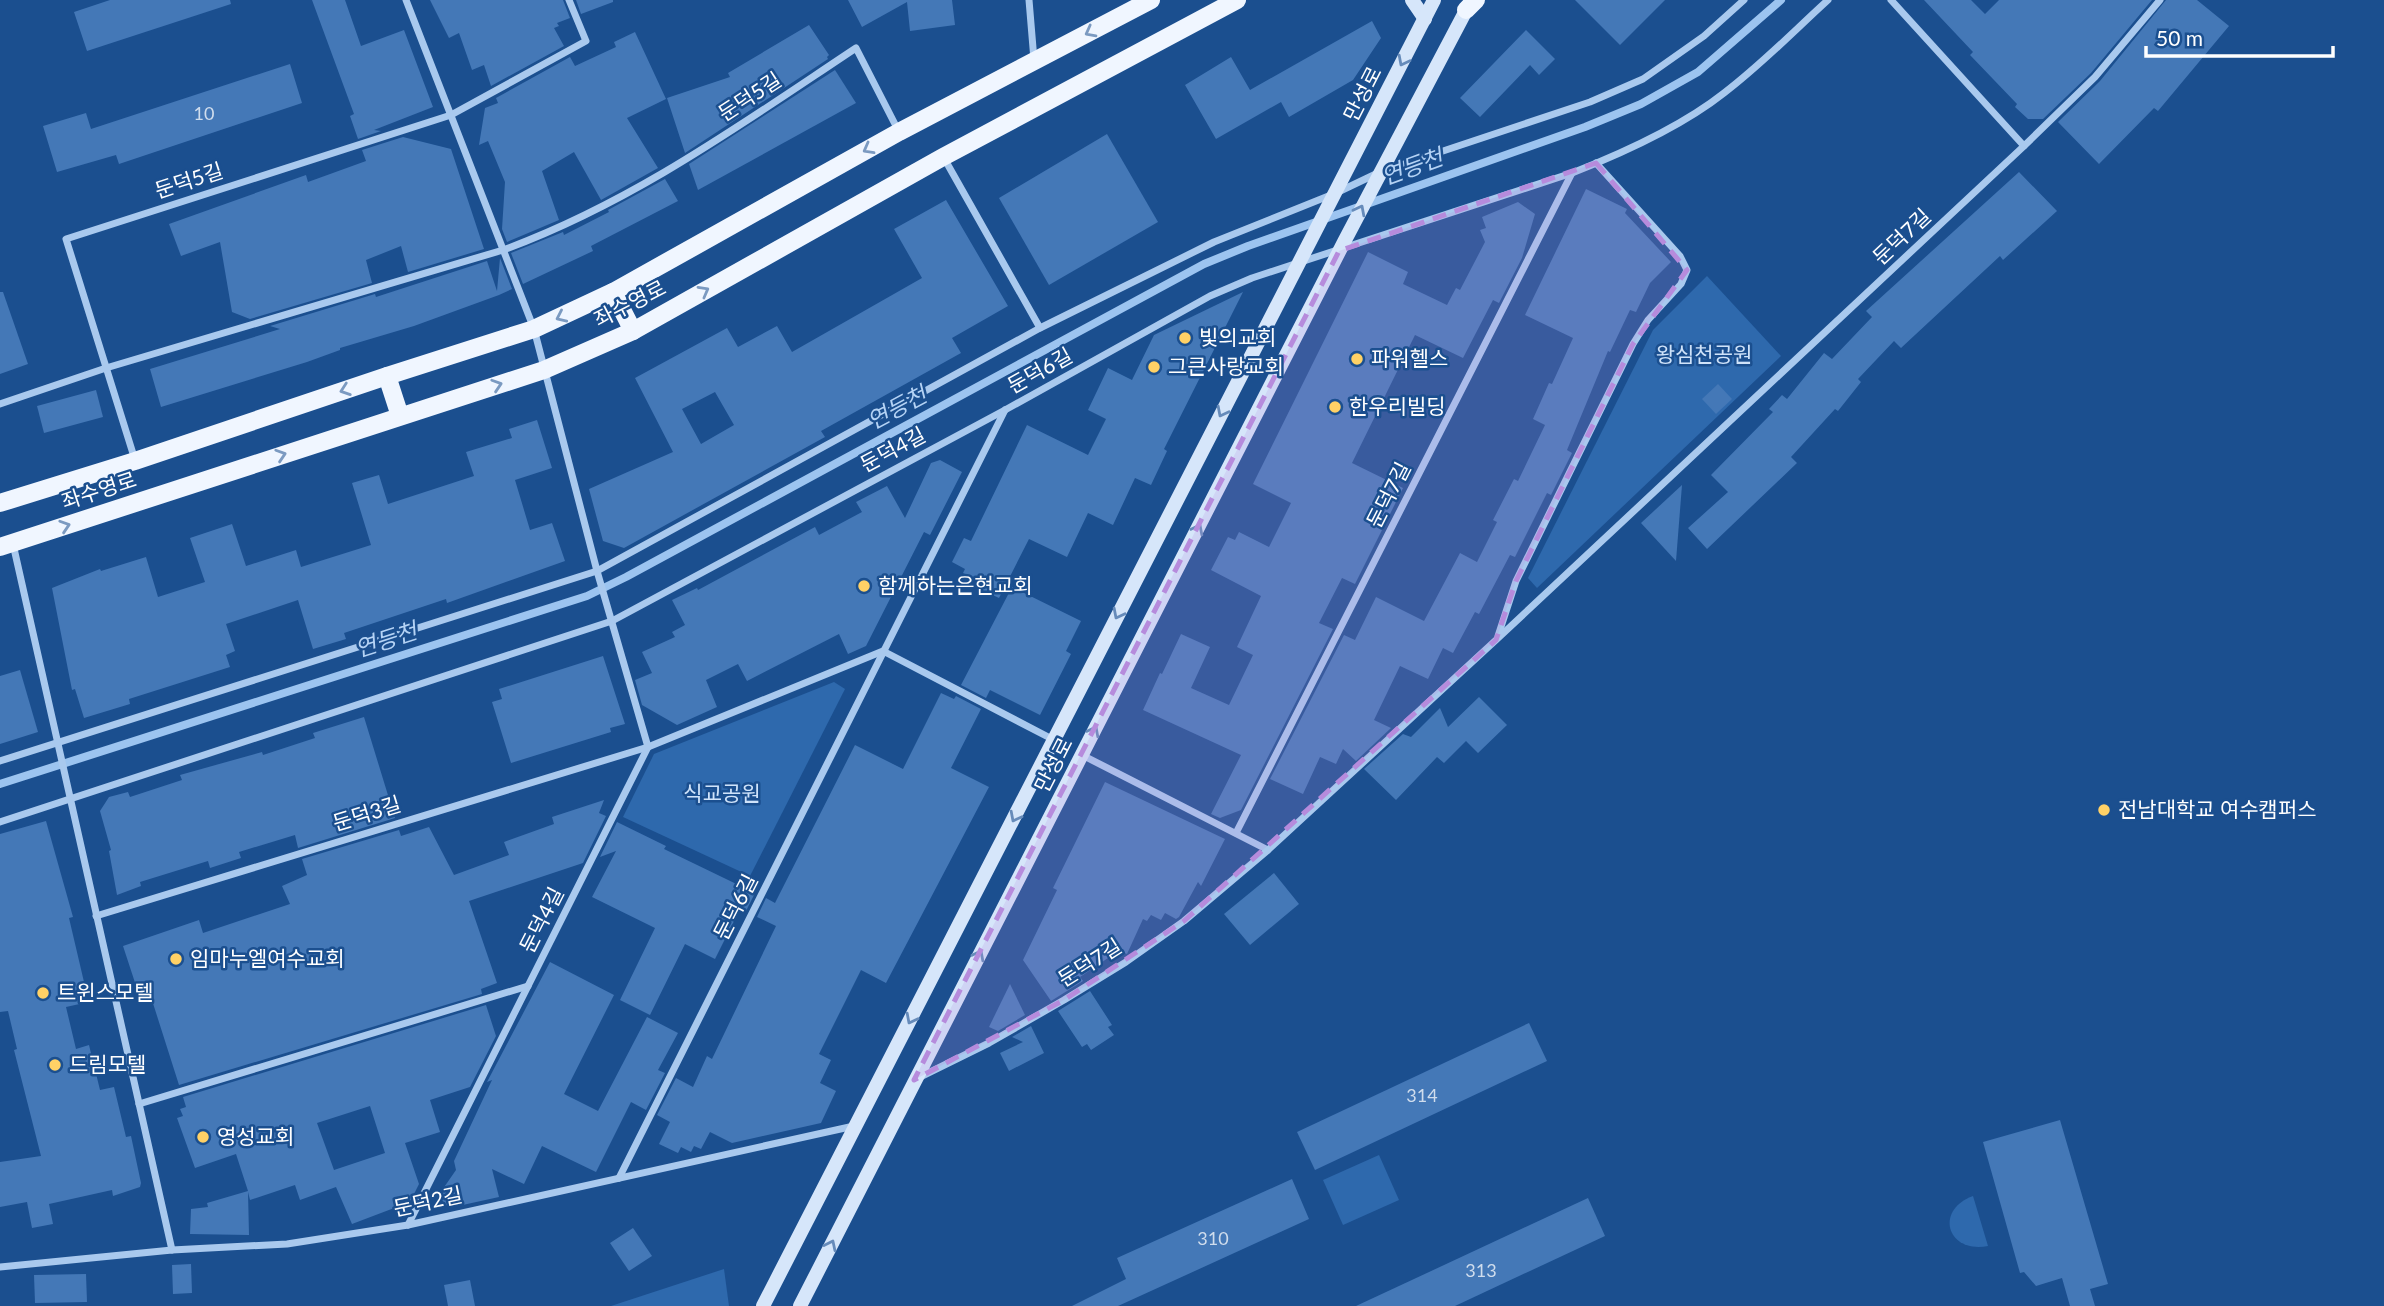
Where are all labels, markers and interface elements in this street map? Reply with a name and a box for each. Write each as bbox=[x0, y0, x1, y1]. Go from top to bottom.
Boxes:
scale bar bbox=[2146, 14, 2333, 58]
one-way arrow bbox=[1085, 23, 1098, 37]
text: 50 m bbox=[2156, 25, 2203, 50]
one-way arrow bbox=[1398, 54, 1412, 66]
street label: 만성로 bbox=[1337, 62, 1386, 125]
street label: 둔덕5길 bbox=[713, 66, 785, 125]
house number: 10 bbox=[194, 102, 214, 124]
one-way arrow bbox=[862, 141, 875, 154]
water label: 연등천 bbox=[1377, 141, 1449, 190]
street label: 둔덕5길 bbox=[151, 157, 226, 202]
street label: 둔덕7길 bbox=[1867, 203, 1935, 269]
one-way arrow bbox=[1351, 205, 1365, 218]
street label: 좌수영로 bbox=[589, 274, 669, 331]
one-way arrow bbox=[697, 286, 709, 299]
one-way arrow bbox=[556, 309, 568, 323]
place label: 빛의교회 bbox=[1199, 324, 1276, 349]
marker: 빛의교회 bbox=[1177, 330, 1193, 346]
park label: 왕심천공원 bbox=[1656, 341, 1752, 366]
street label: 둔덕6길 bbox=[1003, 342, 1076, 398]
place label: 파워헬스 bbox=[1371, 345, 1448, 370]
marker: 파워헬스 bbox=[1349, 351, 1365, 367]
place label: 그큰사랑교회 bbox=[1168, 353, 1284, 378]
marker: 그큰사랑교회 bbox=[1146, 359, 1162, 375]
one-way arrow bbox=[491, 378, 503, 393]
water label: 연등천 bbox=[862, 379, 934, 434]
one-way arrow bbox=[340, 382, 352, 396]
place label: 한우리빌딩 bbox=[1349, 393, 1446, 418]
marker: 한우리빌딩 bbox=[1327, 399, 1343, 415]
one-way arrow bbox=[1216, 405, 1230, 417]
street label: 둔덕4길 bbox=[855, 421, 929, 476]
one-way arrow bbox=[274, 449, 287, 463]
street label: 둔덕7길 bbox=[1361, 457, 1415, 531]
street label: 좌수영로 bbox=[58, 466, 139, 513]
one-way arrow bbox=[58, 520, 70, 534]
one-way arrow bbox=[1189, 523, 1203, 536]
place label: 함께하는은현교회 bbox=[878, 572, 1033, 597]
marker: 함께하는은현교회 bbox=[856, 578, 872, 594]
one-way arrow bbox=[1113, 607, 1127, 619]
water label: 연등천 bbox=[351, 615, 423, 662]
one-way arrow bbox=[1086, 726, 1100, 738]
street label: 만성로 bbox=[1028, 733, 1077, 796]
park label: 식교공원 bbox=[683, 780, 761, 805]
street label: 둔덕3길 bbox=[329, 790, 404, 835]
place label: 전남대학교 여수캠퍼스 bbox=[2118, 796, 2317, 821]
marker: 전남대학교 여수캠퍼스 bbox=[2096, 802, 2112, 818]
one-way arrow bbox=[1009, 810, 1023, 822]
street label: 둔덕6길 bbox=[708, 869, 762, 943]
street label: 둔덕4길 bbox=[514, 882, 568, 956]
street label: 둔덕7길 bbox=[1053, 933, 1126, 991]
place label: 임마누엘여수교회 bbox=[190, 945, 345, 970]
one-way arrow bbox=[970, 950, 984, 962]
marker: 임마누엘여수교회 bbox=[168, 951, 184, 967]
place label: 트윈스모텔 bbox=[57, 979, 154, 1004]
marker: 트윈스모텔 bbox=[35, 985, 51, 1001]
one-way arrow bbox=[905, 1012, 919, 1024]
place label: 드림모텔 bbox=[69, 1051, 146, 1076]
marker: 드림모텔 bbox=[47, 1057, 63, 1073]
house number: 314 bbox=[1406, 1084, 1438, 1106]
place label: 영성교회 bbox=[217, 1123, 294, 1148]
marker: 영성교회 bbox=[195, 1129, 211, 1145]
street label: 둔덕2길 bbox=[391, 1181, 465, 1220]
house number: 310 bbox=[1197, 1227, 1229, 1249]
one-way arrow bbox=[822, 1240, 836, 1252]
house number: 313 bbox=[1465, 1259, 1497, 1281]

